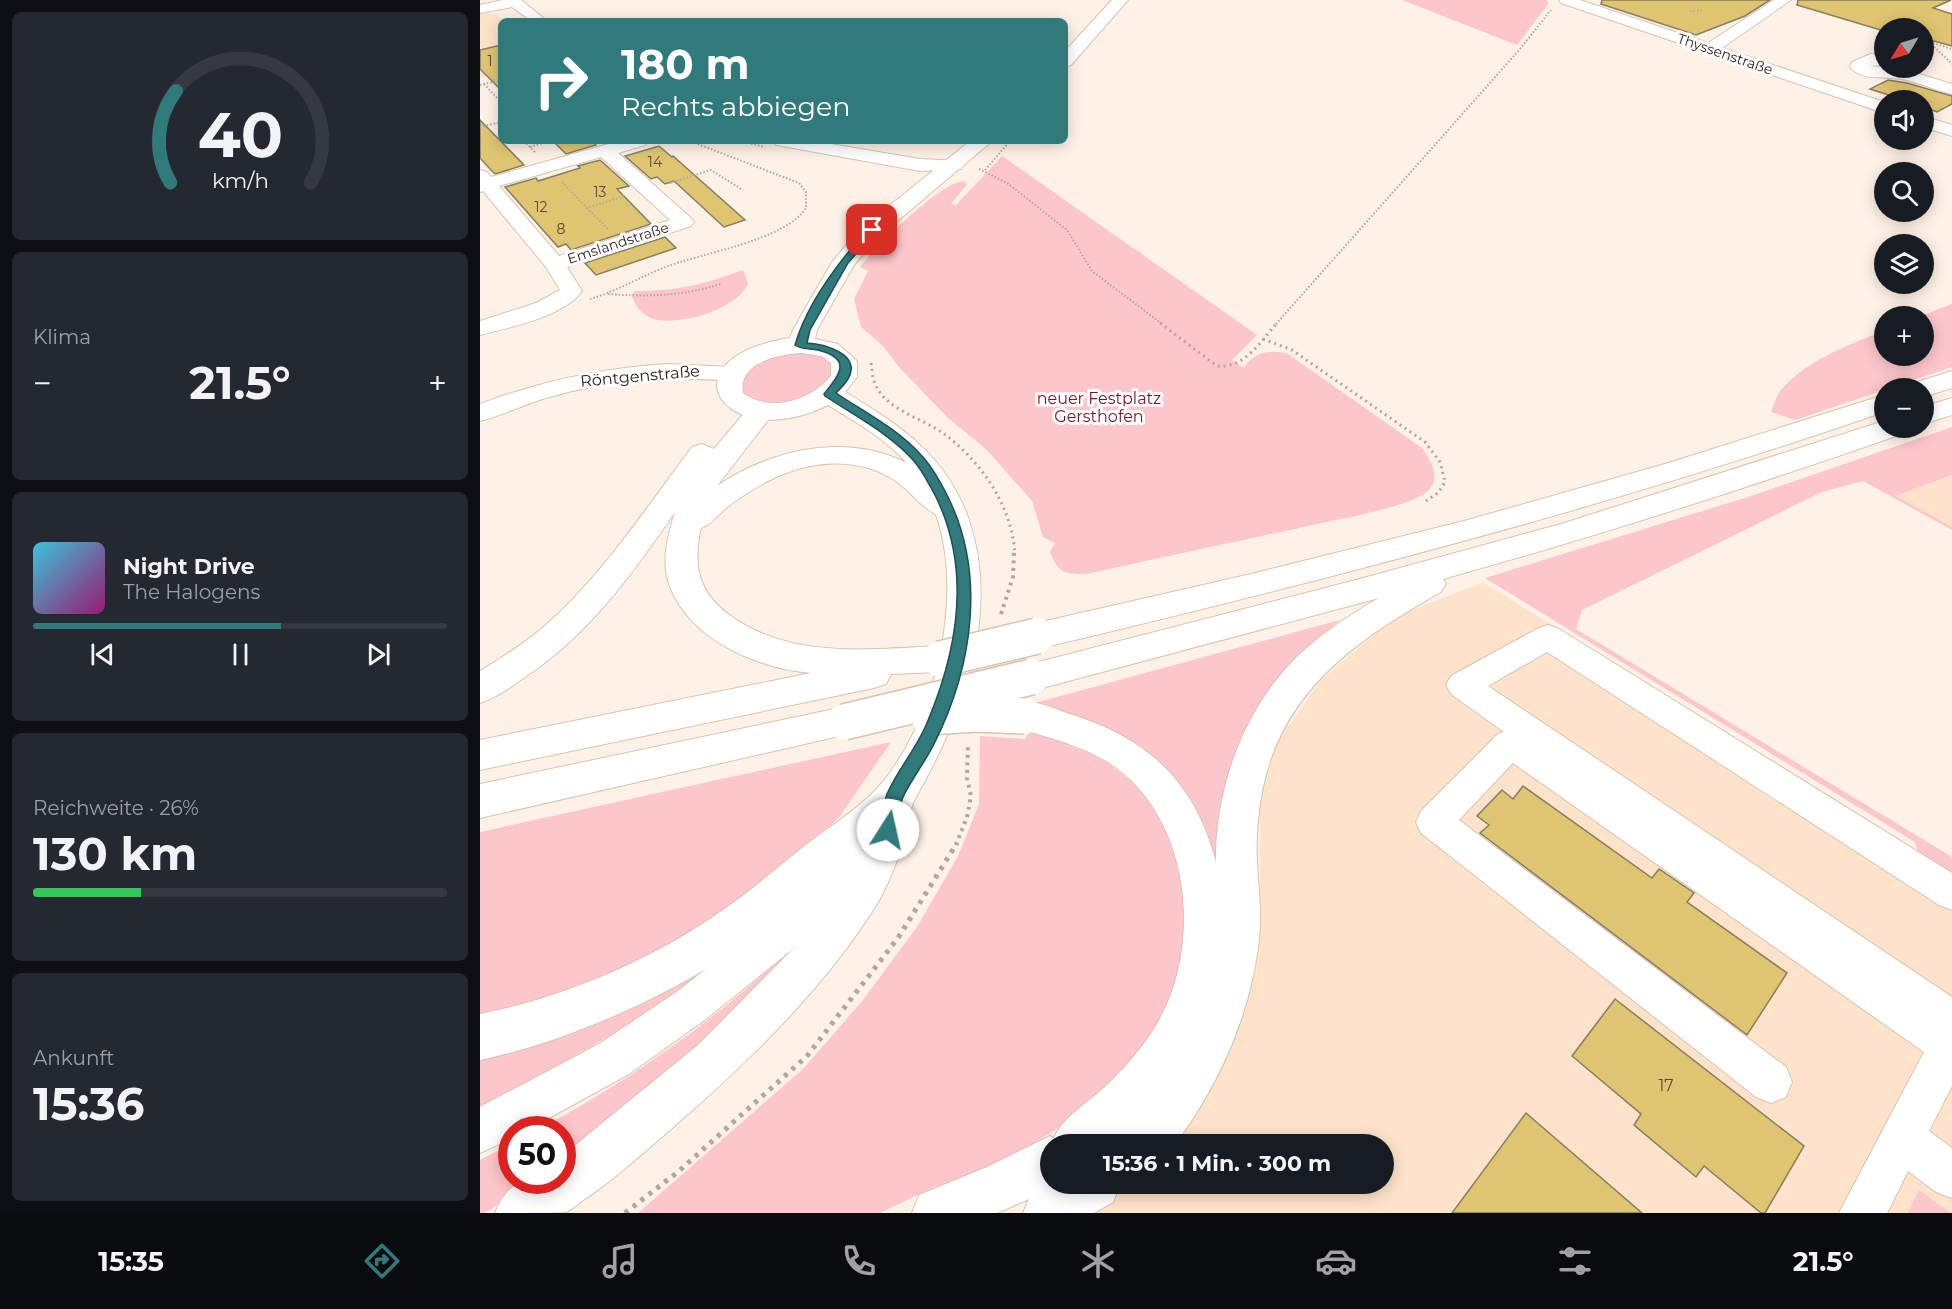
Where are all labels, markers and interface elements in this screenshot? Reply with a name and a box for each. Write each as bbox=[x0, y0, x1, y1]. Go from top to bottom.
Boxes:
north arrow bbox=[1874, 18, 1934, 78]
map controls bbox=[1874, 18, 1934, 438]
street label: Thyssenstraße bbox=[1675, 29, 1775, 79]
text: 180 m bbox=[621, 38, 750, 90]
icon: right bbox=[522, 42, 600, 120]
house number: 1 bbox=[487, 52, 493, 70]
text: Rechts abbiegen bbox=[621, 90, 850, 123]
button: sound bbox=[1874, 90, 1934, 150]
text: 40 bbox=[197, 97, 283, 173]
house number: 14 bbox=[648, 153, 663, 171]
button: search bbox=[1874, 162, 1934, 222]
text: km/h bbox=[211, 167, 269, 193]
house number: 13 bbox=[594, 183, 607, 201]
house number: 12 bbox=[534, 198, 548, 216]
pin bbox=[846, 204, 897, 255]
icon: arrive bbox=[855, 213, 888, 246]
street label: Emslandstraße bbox=[565, 218, 671, 268]
house number: 8 bbox=[557, 220, 566, 238]
button: layers bbox=[1874, 234, 1934, 294]
button: + bbox=[1874, 306, 1934, 366]
text: Klima bbox=[33, 325, 91, 349]
text: 21.5° bbox=[189, 355, 291, 410]
street label: Röntgenstraße bbox=[579, 361, 701, 391]
text: − bbox=[33, 363, 52, 403]
text: + bbox=[428, 363, 447, 403]
button: − bbox=[1874, 378, 1934, 438]
park label: neuer Festplatz Gersthofen bbox=[1037, 389, 1161, 426]
text: Night Drive bbox=[123, 553, 255, 580]
text: The Halogens bbox=[123, 580, 260, 604]
icon: previous bbox=[86, 638, 119, 671]
icon: pause bbox=[224, 638, 257, 671]
icon: next bbox=[362, 638, 395, 671]
text: Reichweite · 26% bbox=[33, 796, 199, 820]
position arrow bbox=[856, 798, 920, 862]
text: 130 km bbox=[33, 826, 197, 881]
text: Ankunft bbox=[33, 1046, 114, 1070]
text: 15:36 bbox=[33, 1076, 145, 1131]
house number: 17 bbox=[1658, 1076, 1674, 1095]
speed limit sign: 50 bbox=[498, 1116, 576, 1194]
text: 15:36 · 1 Min. · 300 m bbox=[1103, 1150, 1331, 1177]
icon: directions bbox=[361, 1240, 403, 1282]
icon: music bbox=[599, 1240, 641, 1282]
icon: phone bbox=[838, 1240, 880, 1282]
icon: climate bbox=[1077, 1240, 1119, 1282]
icon: car bbox=[1315, 1240, 1357, 1282]
icon: filters bbox=[1554, 1240, 1596, 1282]
text: 15:35 bbox=[98, 1245, 164, 1278]
text: 21.5° bbox=[1793, 1245, 1854, 1278]

